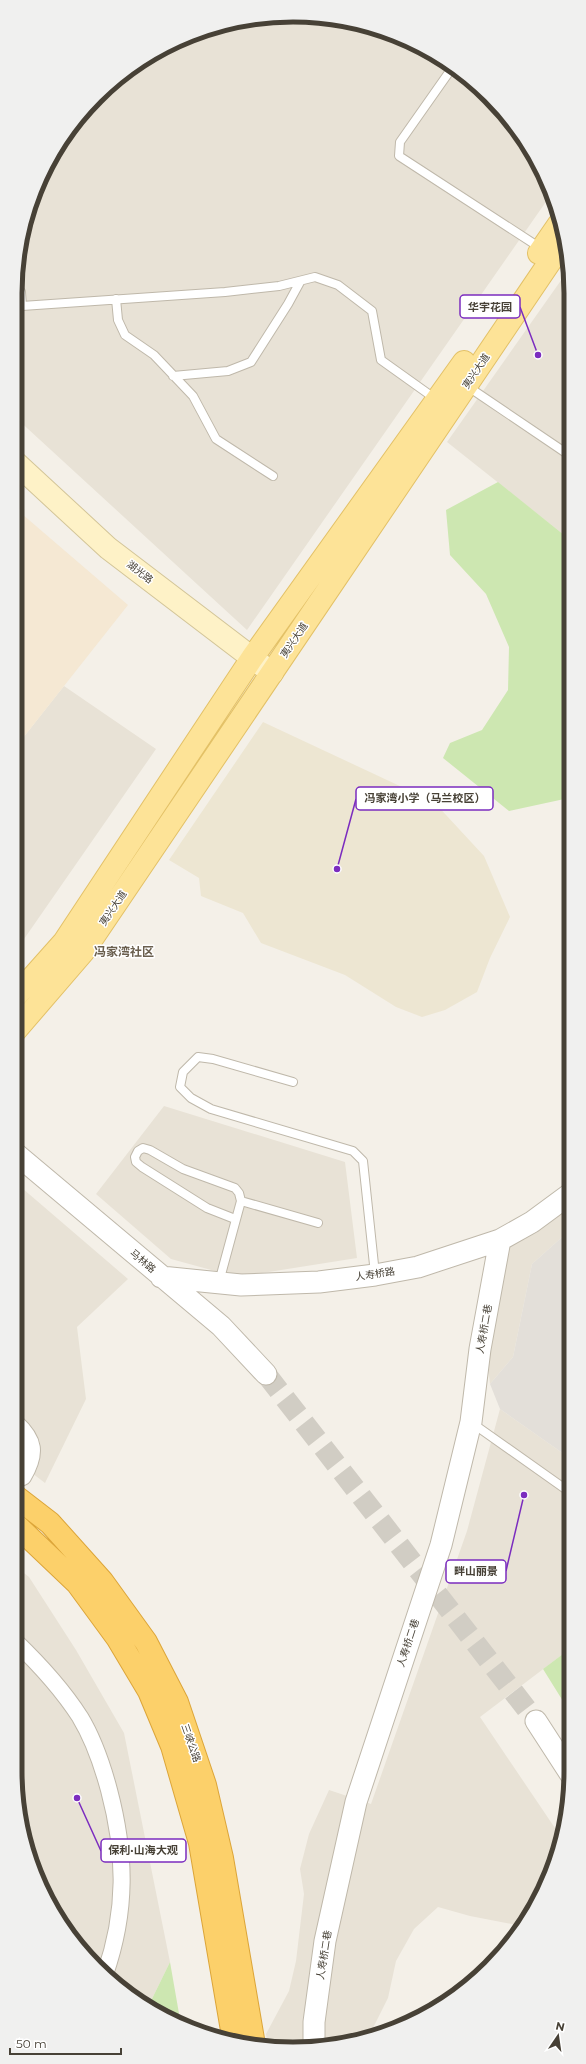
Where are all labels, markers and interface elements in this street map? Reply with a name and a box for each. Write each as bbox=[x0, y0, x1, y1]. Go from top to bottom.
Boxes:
callout: 华宇花园 bbox=[460, 295, 520, 318]
text: 华宇花园 bbox=[468, 300, 512, 314]
street label: 夷兴大道 bbox=[459, 351, 493, 391]
street label: 湖光路 bbox=[124, 558, 156, 586]
street label: 夷兴大道 bbox=[277, 620, 311, 660]
callout: 冯家湾小学（马兰校区） bbox=[356, 787, 493, 810]
text: 冯家湾小学（马兰校区） bbox=[365, 791, 486, 805]
street label: 夷兴大道 bbox=[96, 888, 130, 928]
district label: 冯家湾社区 bbox=[94, 944, 154, 959]
street label: 马林路 bbox=[127, 1246, 159, 1276]
street label: 人寿桥路 bbox=[354, 1264, 396, 1284]
street label: 人寿桥二巷 bbox=[473, 1303, 495, 1355]
callout: 畔山丽景 bbox=[446, 1560, 506, 1583]
text: 畔山丽景 bbox=[454, 1564, 498, 1578]
street label: 人寿桥二巷 bbox=[394, 1617, 422, 1669]
street label: 三峡公路 bbox=[178, 1722, 204, 1764]
callout: 保利·山海大观 bbox=[101, 1839, 186, 1862]
text: 保利·山海大观 bbox=[108, 1843, 178, 1857]
street label: 人寿桥二巷 bbox=[314, 1929, 334, 1981]
north arrow bbox=[538, 2016, 578, 2056]
text: N bbox=[554, 2018, 566, 2034]
scale bar bbox=[10, 2030, 121, 2056]
text: 50 m bbox=[16, 2036, 47, 2051]

